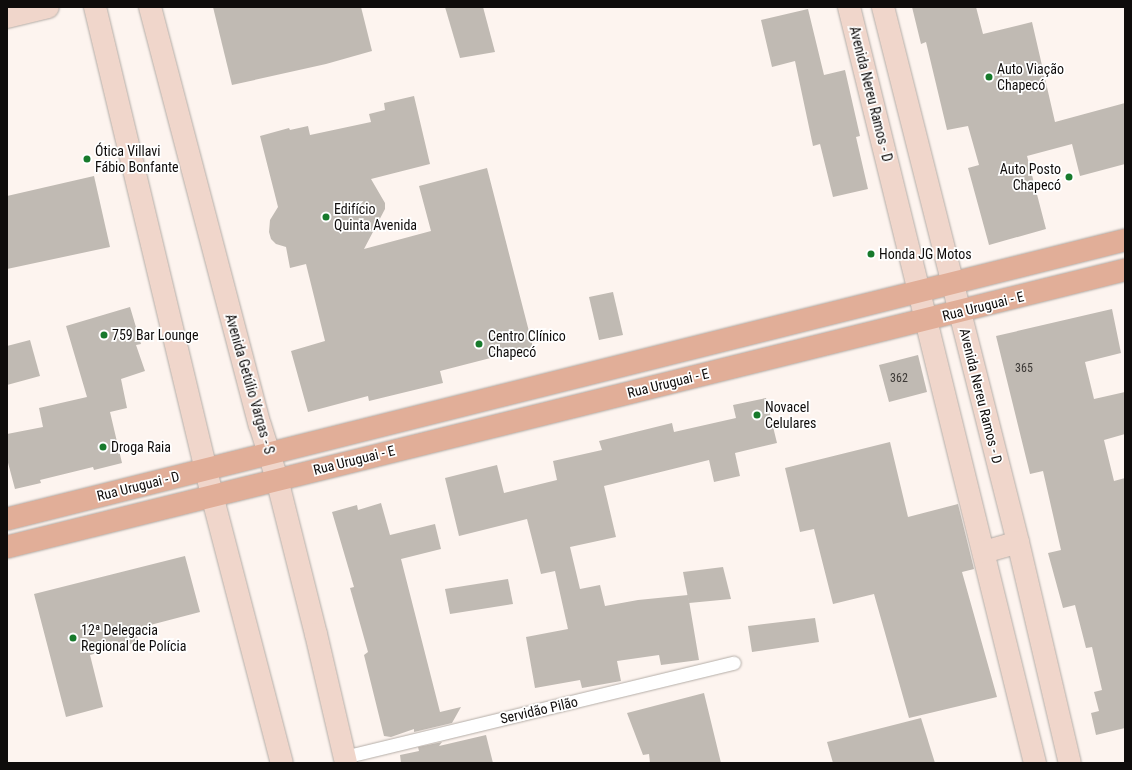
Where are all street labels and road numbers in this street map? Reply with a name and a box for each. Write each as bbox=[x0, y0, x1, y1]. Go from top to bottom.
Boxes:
street label: Avenida Nereu Ramos - D bbox=[846, 25, 896, 163]
street label: Rua Uruguai - E bbox=[940, 288, 1026, 324]
street label: Avenida Getúlio Vargas - S bbox=[222, 312, 278, 456]
street label: Avenida Nereu Ramos - D bbox=[956, 327, 1006, 465]
street label: Rua Uruguai - E bbox=[625, 365, 711, 401]
street label: Rua Uruguai - E bbox=[311, 442, 397, 478]
street label: Rua Uruguai - D bbox=[95, 468, 181, 504]
street label: Servidão Pilão bbox=[499, 693, 579, 727]

